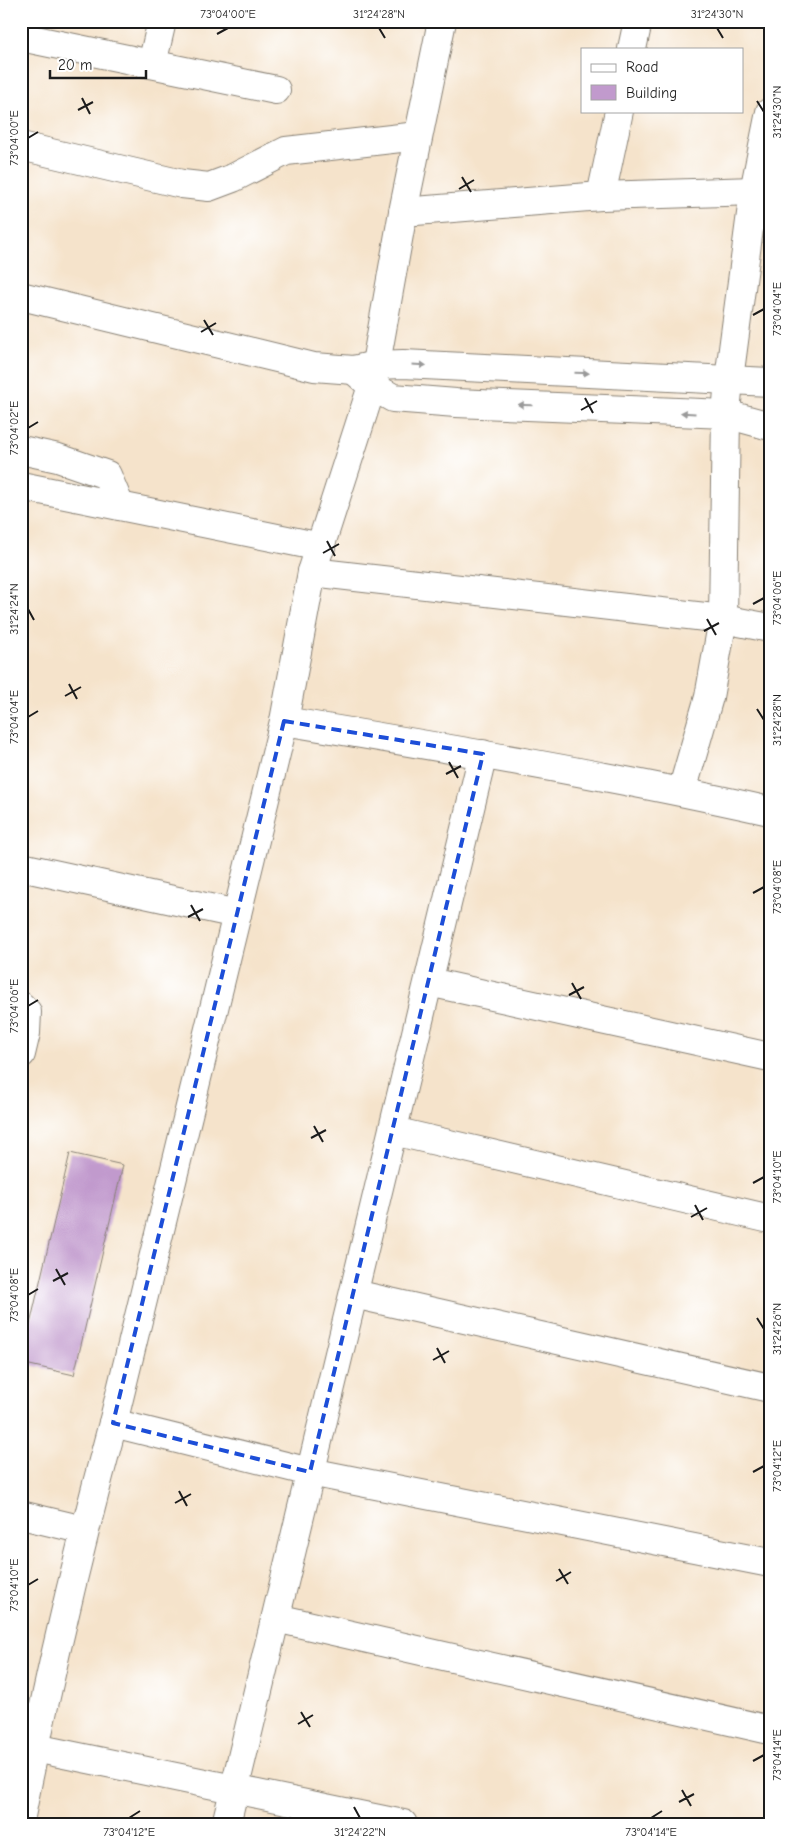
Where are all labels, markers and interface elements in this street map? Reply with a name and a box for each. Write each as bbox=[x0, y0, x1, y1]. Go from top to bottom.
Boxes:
text: 73°04'00"E bbox=[200, 7, 256, 21]
text: 31°24'28"N bbox=[353, 7, 405, 21]
text: 31°24'30"N bbox=[691, 7, 743, 21]
scale bar bbox=[50, 48, 146, 80]
legend bbox=[581, 48, 744, 112]
text: 20 m bbox=[58, 56, 92, 74]
text: Road bbox=[626, 58, 658, 76]
text: Building bbox=[626, 84, 677, 102]
text: 31°24'30"N bbox=[770, 86, 784, 138]
text: 73°04'00"E bbox=[7, 110, 21, 166]
text: 73°04'04"E bbox=[770, 282, 784, 336]
one-way arrow bbox=[412, 362, 428, 370]
one-way arrow bbox=[574, 369, 590, 377]
text: 73°04'02"E bbox=[7, 401, 21, 455]
one-way arrow bbox=[517, 401, 533, 409]
one-way arrow bbox=[679, 408, 695, 416]
text: 73°04'06"E bbox=[770, 571, 784, 625]
text: 31°24'24"N bbox=[7, 583, 21, 635]
text: 73°04'04"E bbox=[7, 690, 21, 744]
text: 31°24'28"N bbox=[770, 694, 784, 746]
text: 73°04'08"E bbox=[770, 860, 784, 914]
text: 73°04'06"E bbox=[7, 979, 21, 1033]
text: 73°04'10"E bbox=[770, 1151, 784, 1203]
text: 73°04'08"E bbox=[7, 1268, 21, 1322]
text: 31°24'26"N bbox=[770, 1303, 784, 1355]
text: 73°04'12"E bbox=[770, 1440, 784, 1492]
text: 73°04'10"E bbox=[7, 1559, 21, 1611]
text: 73°04'14"E bbox=[770, 1729, 784, 1781]
text: 73°04'12"E bbox=[103, 1825, 155, 1839]
text: 31°24'22"N bbox=[334, 1825, 386, 1839]
text: 73°04'14"E bbox=[625, 1825, 677, 1839]

